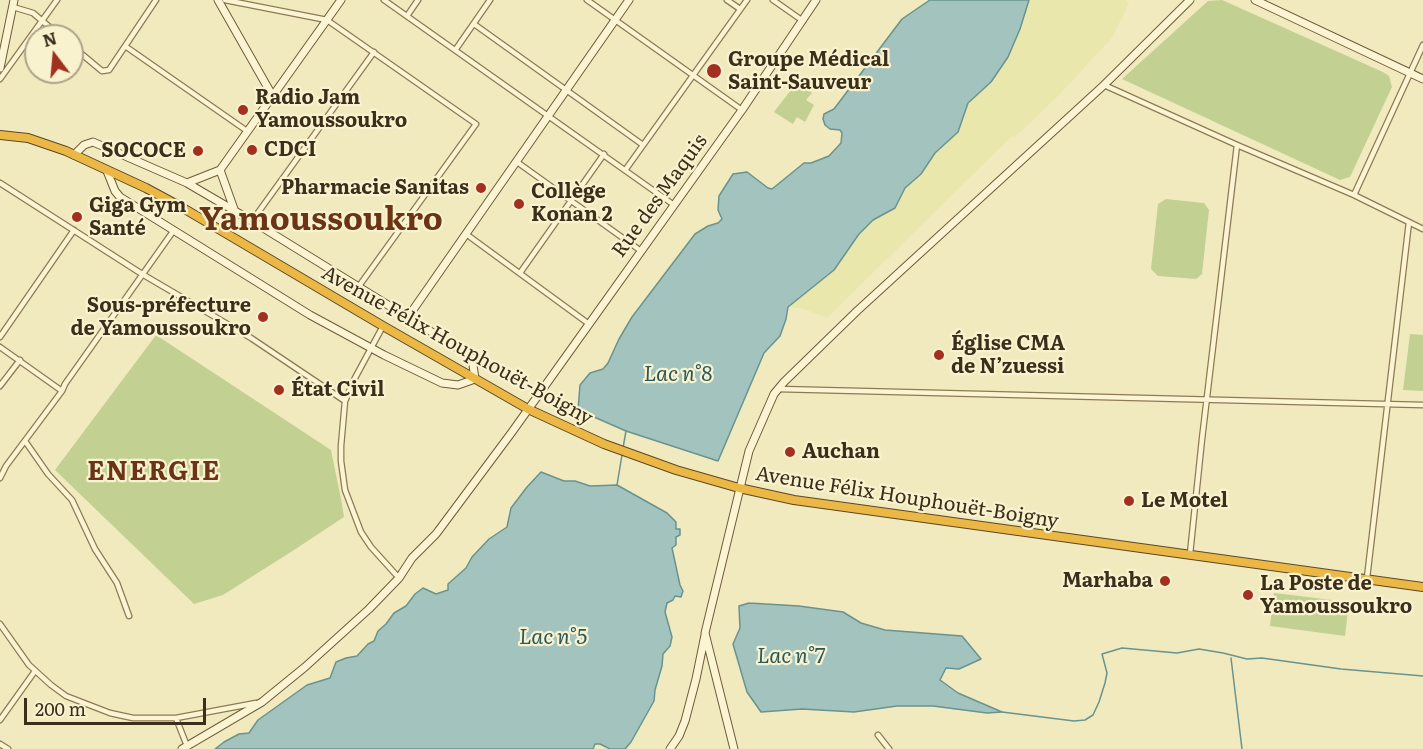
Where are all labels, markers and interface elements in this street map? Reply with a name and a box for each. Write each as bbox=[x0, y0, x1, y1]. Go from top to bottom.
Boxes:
north arrow bbox=[24, 24, 84, 84]
text: N bbox=[40, 25, 59, 52]
place label: Groupe Médical Saint-Sauveur bbox=[728, 48, 889, 95]
marker: Groupe Médical Saint-Sauveur bbox=[705, 62, 723, 80]
place label: Radio Jam Yamoussoukro bbox=[255, 86, 407, 133]
marker: Radio Jam Yamoussoukro bbox=[236, 103, 250, 117]
street label: Rue des Maquis bbox=[607, 130, 713, 262]
place label: CDCI bbox=[264, 138, 316, 162]
place label: SOCOCE bbox=[101, 139, 186, 163]
marker: CDCI bbox=[245, 143, 259, 157]
marker: SOCOCE bbox=[191, 144, 205, 158]
place label: Pharmacie Sanitas bbox=[281, 176, 469, 200]
place label: Collège Konan 2 bbox=[531, 180, 613, 227]
marker: Pharmacie Sanitas bbox=[474, 181, 488, 195]
place label: Giga Gym Santé bbox=[89, 194, 186, 241]
marker: Collège Konan 2 bbox=[512, 197, 526, 211]
district label: Yamoussoukro bbox=[199, 202, 443, 240]
marker: Giga Gym Santé bbox=[70, 210, 84, 224]
street label: Avenue Félix Houphouët-Boigny bbox=[317, 261, 597, 431]
place label: Sous-préfecture de Yamoussoukro bbox=[71, 294, 251, 341]
marker: Sous-préfecture de Yamoussoukro bbox=[256, 310, 270, 324]
place label: Église CMA de N’zuessi bbox=[951, 332, 1065, 379]
marker: Église CMA de N’zuessi bbox=[932, 348, 946, 362]
water label: Lac n°8 bbox=[644, 362, 712, 388]
place label: État Civil bbox=[291, 378, 384, 402]
marker: État Civil bbox=[272, 383, 286, 397]
place label: Auchan bbox=[802, 440, 880, 464]
marker: Auchan bbox=[783, 445, 797, 459]
district label: ENERGIE bbox=[87, 456, 221, 488]
street label: Avenue Félix Houphouët-Boigny bbox=[754, 462, 1060, 534]
place label: Le Motel bbox=[1141, 489, 1228, 513]
marker: Le Motel bbox=[1122, 494, 1136, 508]
place label: Marhaba bbox=[1062, 569, 1153, 593]
place label: La Poste de Yamoussoukro bbox=[1260, 572, 1412, 619]
marker: Marhaba bbox=[1158, 574, 1172, 588]
marker: La Poste de Yamoussoukro bbox=[1241, 588, 1255, 602]
water label: Lac n°5 bbox=[519, 625, 587, 651]
water label: Lac n°7 bbox=[757, 644, 825, 670]
scale bar bbox=[27, 686, 208, 724]
text: 200 m bbox=[35, 695, 86, 722]

